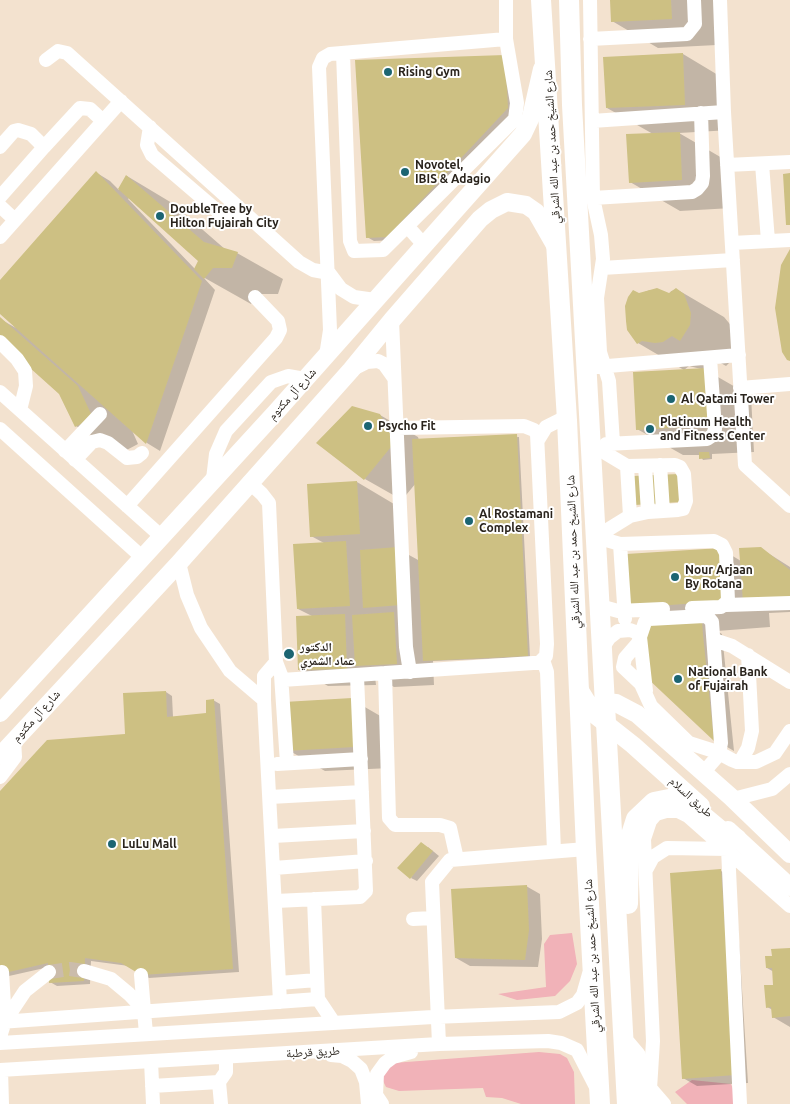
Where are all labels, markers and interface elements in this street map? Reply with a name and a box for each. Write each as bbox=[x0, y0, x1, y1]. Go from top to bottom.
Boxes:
place label: Rising Gym bbox=[398, 65, 460, 79]
marker: Rising Gym bbox=[382, 66, 394, 78]
street label: شارع الشيخ حمد بن عبد الله الشرقي bbox=[541, 70, 563, 224]
place label: Novotel, IBIS & Adagio bbox=[415, 158, 491, 186]
marker: Novotel, IBIS & Adagio bbox=[399, 166, 411, 178]
place label: DoubleTree by Hilton Fujairah City bbox=[170, 202, 279, 230]
marker: DoubleTree by Hilton Fujairah City bbox=[154, 210, 166, 222]
street label: شارع آل مكتوم bbox=[265, 365, 319, 423]
place label: Al Qatami Tower bbox=[681, 392, 775, 406]
marker: Al Qatami Tower bbox=[665, 393, 677, 405]
place label: Platinum Health and Fitness Center bbox=[660, 415, 765, 443]
place label: Psycho Fit bbox=[378, 419, 436, 433]
marker: Psycho Fit bbox=[362, 420, 374, 432]
marker: Platinum Health and Fitness Center bbox=[644, 423, 656, 435]
street label: شارع الشيخ حمد بن عبد الله الشرقي bbox=[563, 475, 583, 629]
place label: Al Rostamani Complex bbox=[479, 507, 553, 535]
marker: Al Rostamani Complex bbox=[463, 515, 475, 527]
place label: Nour Arjaan By Rotana bbox=[685, 563, 753, 591]
marker: Nour Arjaan By Rotana bbox=[669, 571, 681, 583]
place label: الدكتور عماد الشمري bbox=[300, 640, 354, 668]
marker: الدكتور عماد الشمري bbox=[282, 647, 296, 661]
place label: National Bank of Fujairah bbox=[688, 665, 767, 693]
marker: National Bank of Fujairah bbox=[672, 673, 684, 685]
street label: شارع آل مكتوم bbox=[9, 687, 63, 745]
street label: طريق السلام bbox=[666, 774, 716, 820]
place label: LuLu Mall bbox=[122, 837, 177, 851]
marker: LuLu Mall bbox=[106, 838, 118, 850]
street label: شارع الشيخ حمد بن عبد الله الشرقي bbox=[581, 879, 603, 1033]
street label: طريق قرطبة bbox=[286, 1043, 340, 1061]

